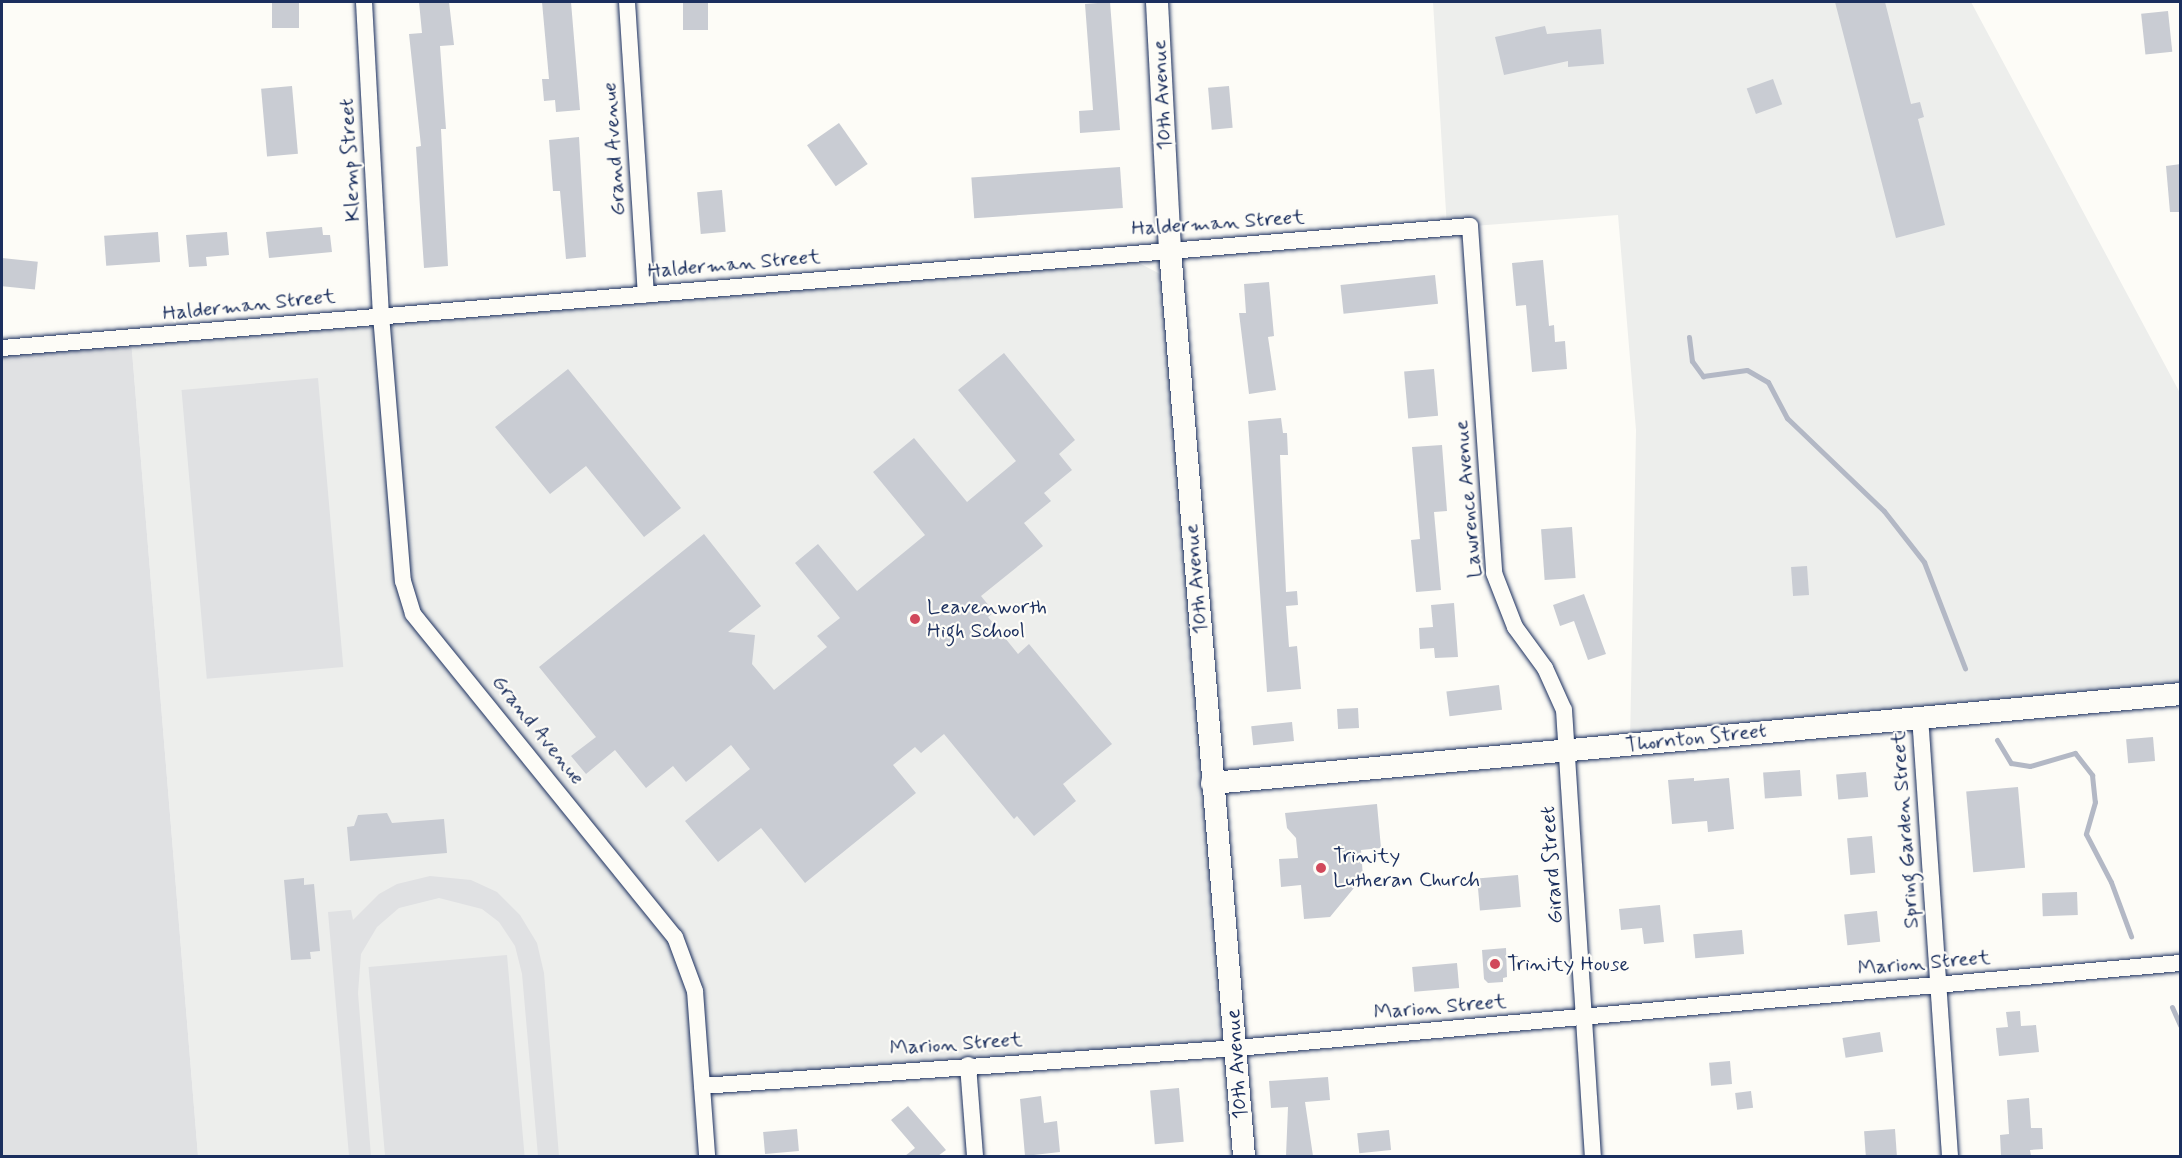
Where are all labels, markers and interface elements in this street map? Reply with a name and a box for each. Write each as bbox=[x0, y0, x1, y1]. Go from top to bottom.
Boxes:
street label: 10th Avenue bbox=[1147, 39, 1177, 151]
street label: Grand Avenue bbox=[597, 83, 631, 215]
street label: Klemp Street bbox=[334, 96, 366, 224]
street label: Halderman Street bbox=[1130, 204, 1306, 242]
street label: Halderman Street bbox=[646, 244, 822, 284]
street label: Halderman Street bbox=[161, 283, 337, 327]
street label: Lawrence Avenue bbox=[1449, 419, 1487, 579]
street label: 10th Avenue bbox=[1179, 523, 1213, 635]
place label: Leavenworth High School bbox=[927, 594, 1047, 644]
marker: Leavenworth High School bbox=[908, 612, 922, 626]
street label: Grand Avenue bbox=[487, 671, 589, 789]
street label: Thornton Street bbox=[1623, 718, 1769, 758]
street label: Spring Garden Street bbox=[1886, 734, 1924, 926]
street label: Girard Street bbox=[1535, 803, 1569, 927]
place label: Trinity Lutheran Church bbox=[1333, 843, 1485, 893]
marker: Trinity Lutheran Church bbox=[1314, 861, 1328, 875]
street label: Marion Street bbox=[1857, 945, 1991, 981]
place label: Trinity House bbox=[1507, 951, 1630, 977]
marker: Trinity House bbox=[1488, 957, 1502, 971]
street label: Marion Street bbox=[1373, 989, 1507, 1025]
street label: 10th Avenue bbox=[1221, 1008, 1253, 1120]
street label: Marion Street bbox=[889, 1027, 1023, 1061]

